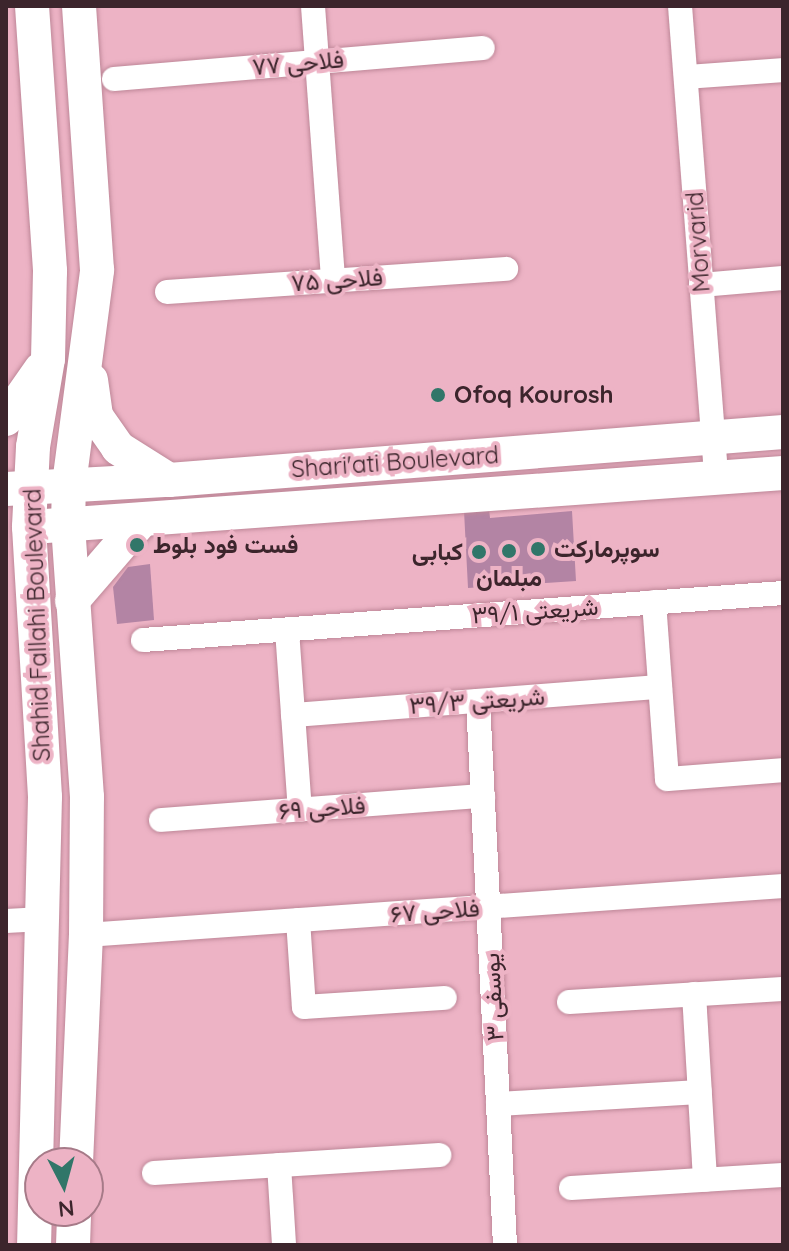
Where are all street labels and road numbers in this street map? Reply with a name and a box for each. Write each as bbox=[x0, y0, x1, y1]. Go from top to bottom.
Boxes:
street label: فلاحی ۷۷ bbox=[251, 45, 345, 81]
street label: Morvarid bbox=[680, 191, 716, 293]
street label: فلاحی ۷۵ bbox=[290, 262, 384, 298]
street label: Shari'ati Boulevard bbox=[290, 440, 500, 484]
street label: Shahid Fallahi Boulevard bbox=[18, 488, 56, 762]
street label: شریعتی ۳۹/۱ bbox=[471, 592, 599, 630]
street label: شریعتی ۳۹/۳ bbox=[408, 682, 546, 720]
street label: فلاحی ۶۹ bbox=[278, 791, 366, 825]
street label: فلاحی ۶۷ bbox=[389, 894, 481, 928]
street label: یوسفی ۳ bbox=[476, 952, 510, 1042]

